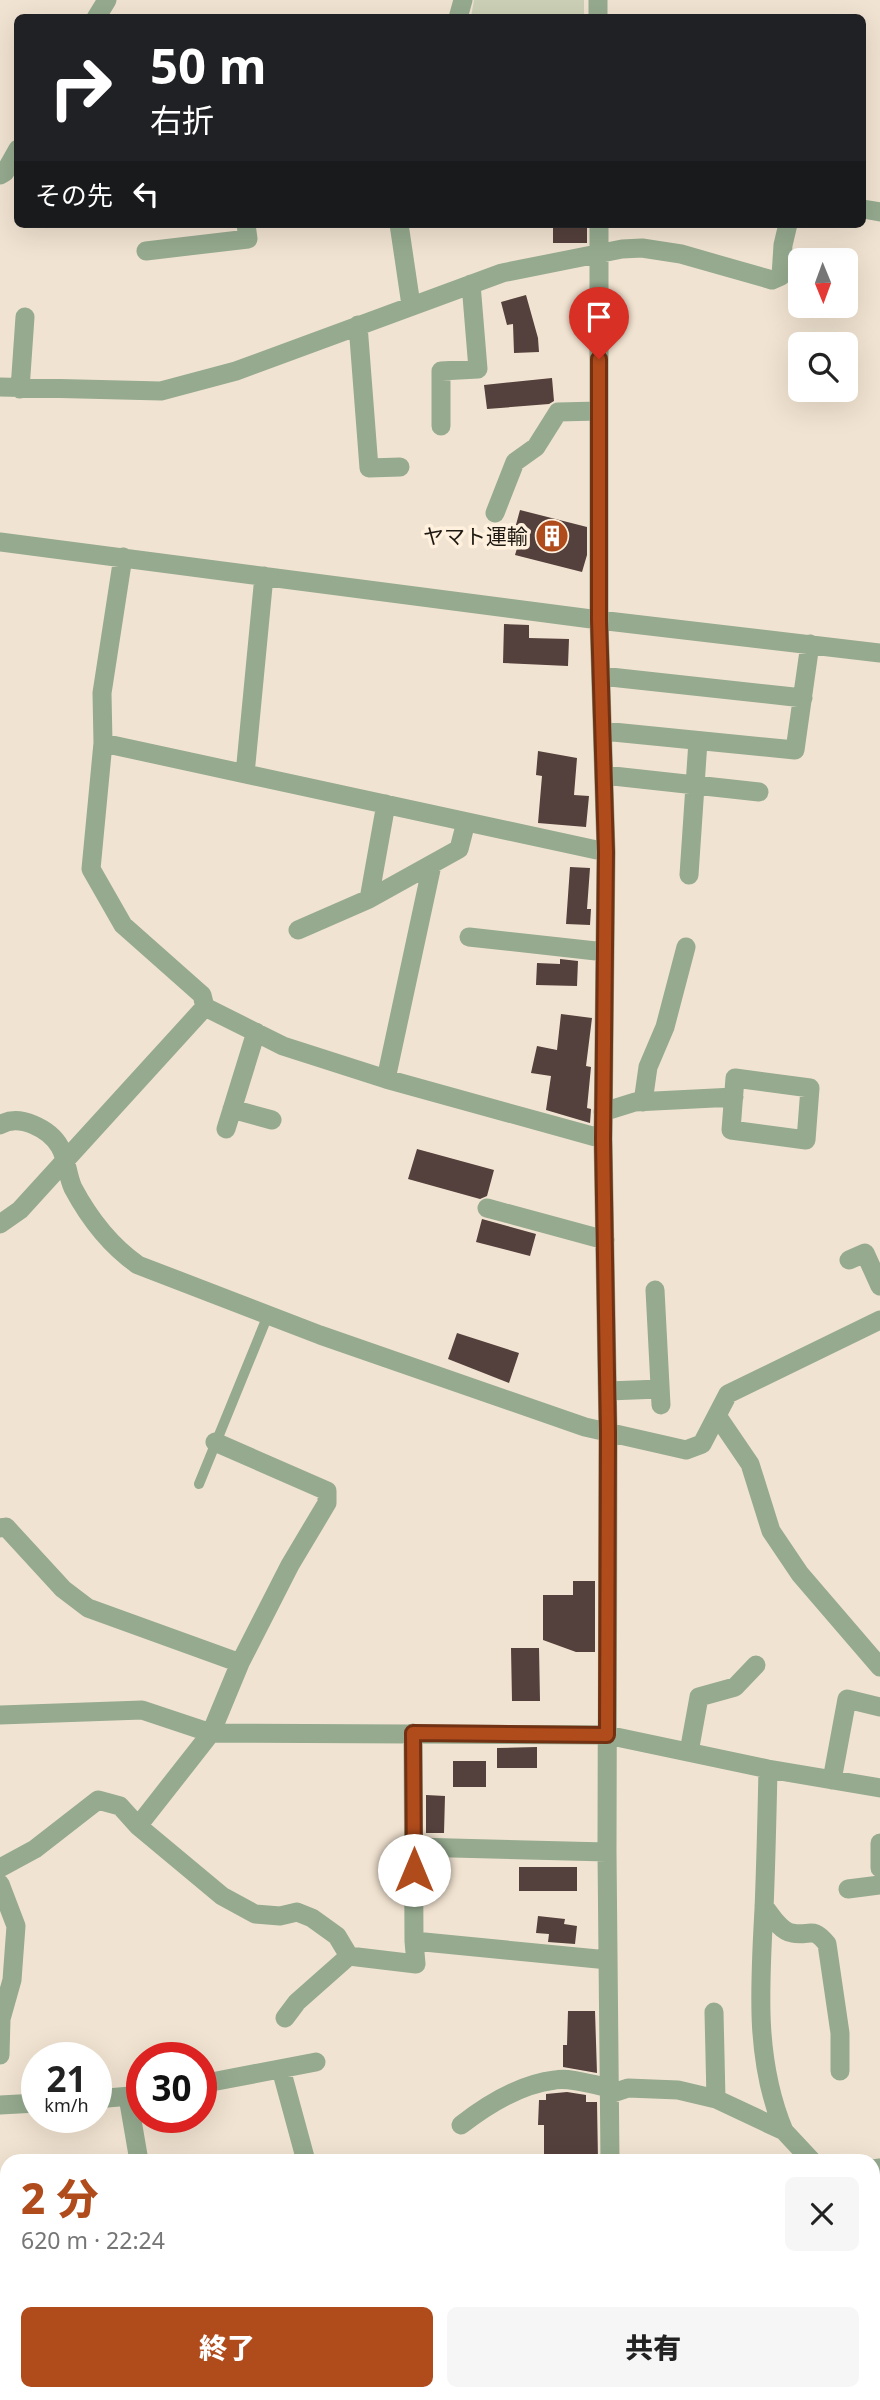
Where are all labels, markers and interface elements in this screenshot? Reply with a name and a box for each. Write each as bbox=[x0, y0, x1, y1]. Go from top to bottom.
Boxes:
text: 50 m bbox=[150, 32, 267, 98]
icon: right bbox=[35, 42, 126, 133]
text: 右折 bbox=[150, 98, 214, 141]
icon: left bbox=[127, 175, 165, 213]
text: その先 bbox=[35, 177, 113, 213]
north arrow bbox=[788, 248, 858, 318]
map controls bbox=[788, 248, 858, 402]
pin bbox=[569, 287, 629, 359]
icon: arrive bbox=[580, 298, 618, 336]
button: search bbox=[788, 332, 858, 402]
building icon: ヤマト運輸 bbox=[533, 517, 571, 555]
place label: ヤマト運輸 bbox=[423, 522, 528, 550]
position arrow bbox=[377, 1833, 451, 1907]
speed limit sign: 30 bbox=[126, 2042, 217, 2133]
text: 21 bbox=[46, 2055, 87, 2102]
text: km/h bbox=[44, 2093, 89, 2117]
text: 2 分 bbox=[21, 2169, 98, 2226]
button: close bbox=[785, 2177, 859, 2251]
text: 620 m · 22:24 bbox=[21, 2224, 165, 2256]
button: 終了 bbox=[21, 2307, 433, 2387]
button: 共有 bbox=[447, 2307, 859, 2387]

